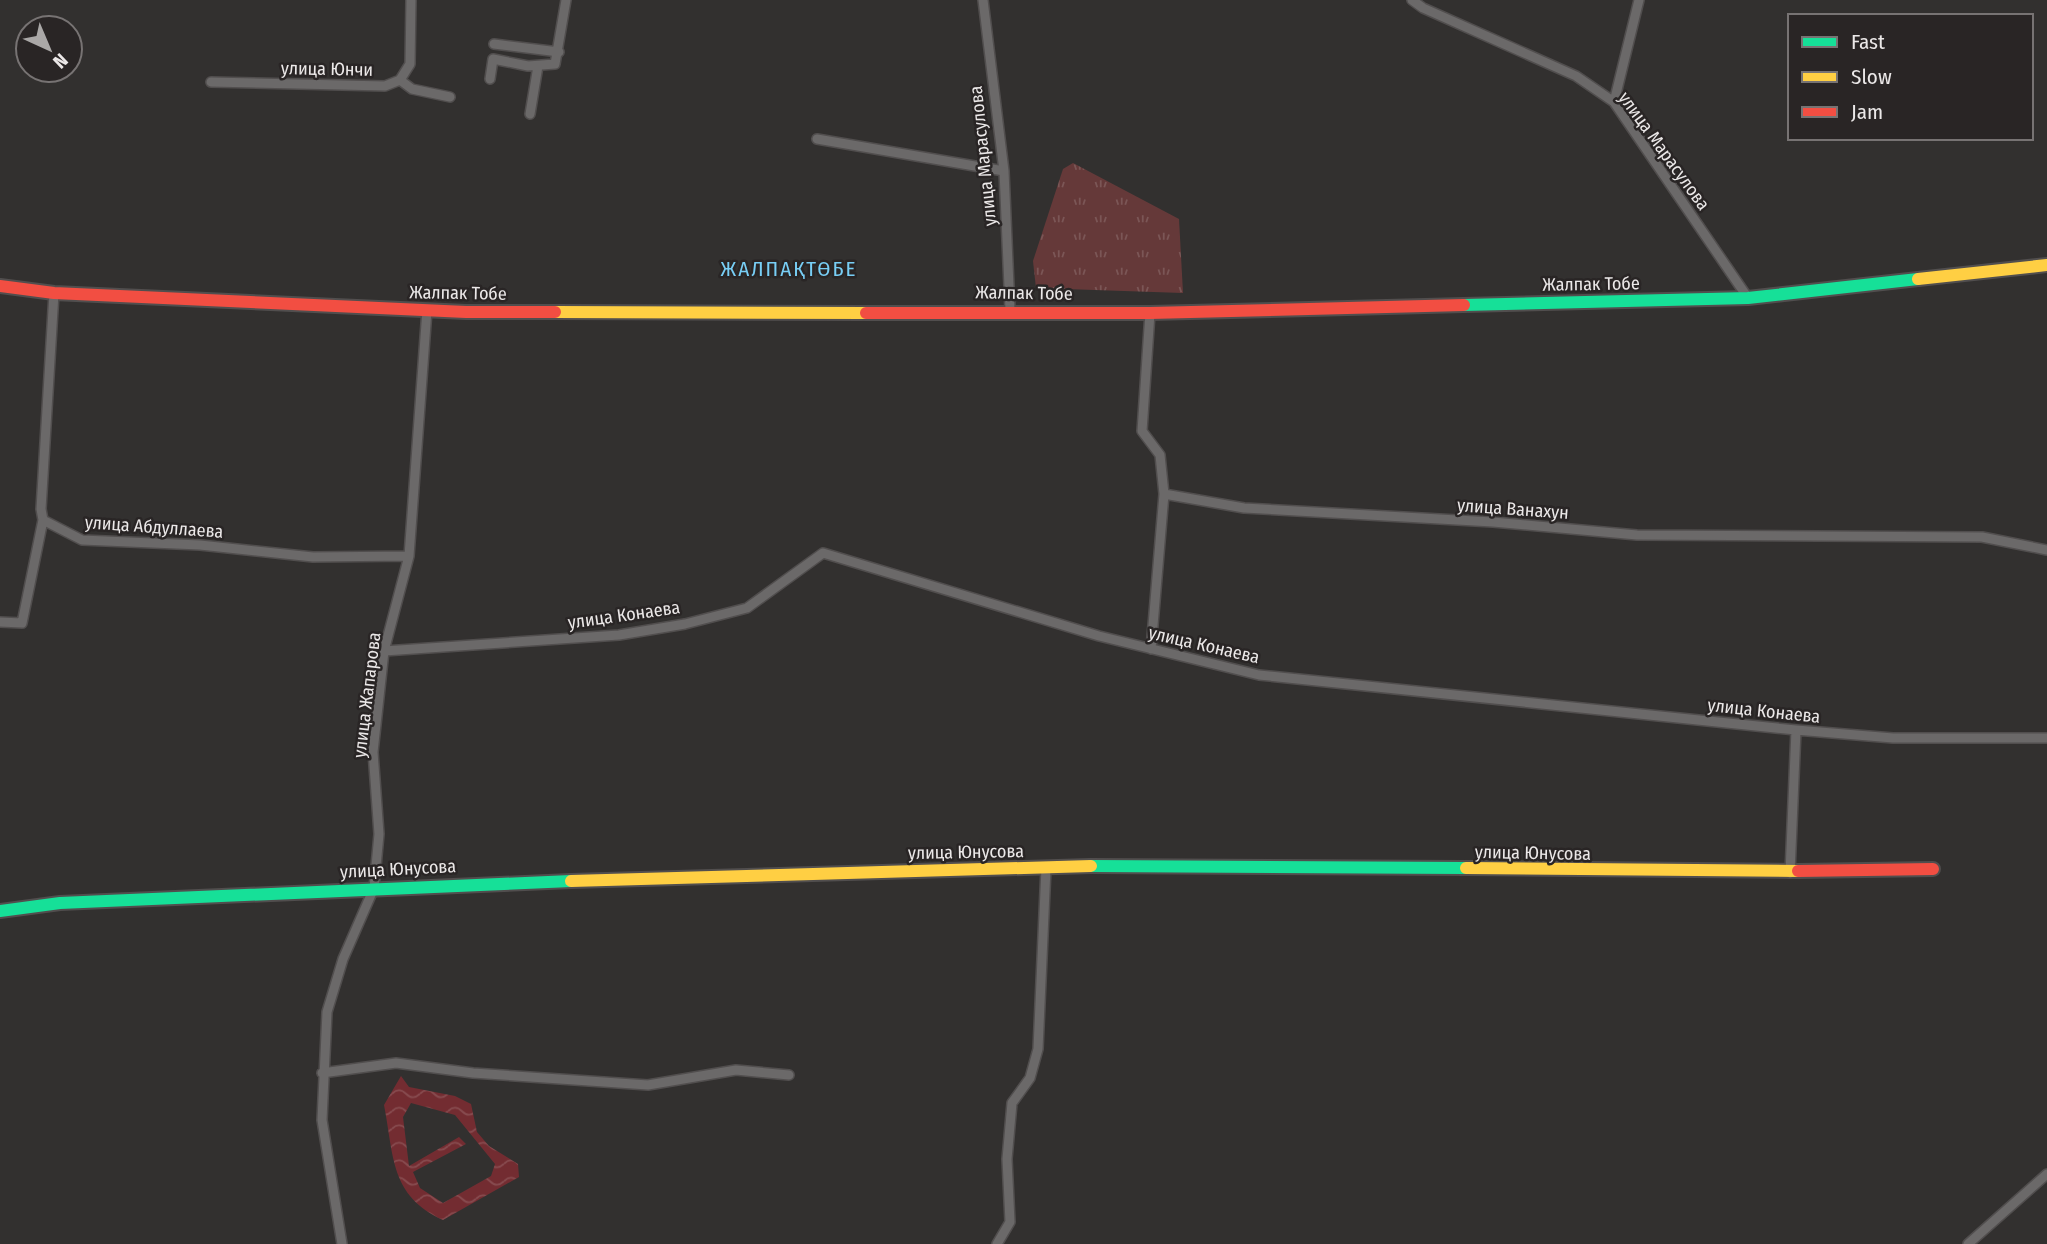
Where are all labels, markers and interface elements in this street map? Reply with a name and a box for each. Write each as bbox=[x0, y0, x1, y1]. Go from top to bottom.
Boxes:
north arrow bbox=[14, 14, 84, 84]
legend bbox=[1788, 14, 2033, 140]
text: Fast bbox=[1851, 29, 1885, 55]
text: N bbox=[48, 49, 73, 73]
street label: улица Юнчи bbox=[281, 57, 373, 81]
text: Slow bbox=[1851, 64, 1892, 90]
street label: улица Марасулова bbox=[965, 85, 1001, 227]
street label: улица Марасулова bbox=[1614, 87, 1714, 215]
text: Jam bbox=[1851, 99, 1883, 125]
district label: ЖАЛПАҚТӨБЕ bbox=[721, 256, 857, 282]
street label: Жалпак Тобе bbox=[1542, 272, 1640, 296]
street label: Жалпак Тобе bbox=[409, 281, 507, 305]
street label: Жалпак Тобе bbox=[975, 281, 1073, 305]
street label: улица Ванахун bbox=[1456, 494, 1570, 524]
street label: улица Абдуллаева bbox=[84, 511, 224, 543]
street label: улица Конаева bbox=[566, 596, 682, 634]
street label: улица Конаева bbox=[1146, 622, 1262, 668]
street label: улица Жапарова bbox=[348, 631, 386, 759]
street label: улица Конаева bbox=[1707, 694, 1822, 728]
street label: улица Юнусова bbox=[908, 840, 1024, 864]
street label: улица Юнусова bbox=[1475, 841, 1591, 865]
street label: улица Юнусова bbox=[339, 855, 457, 883]

